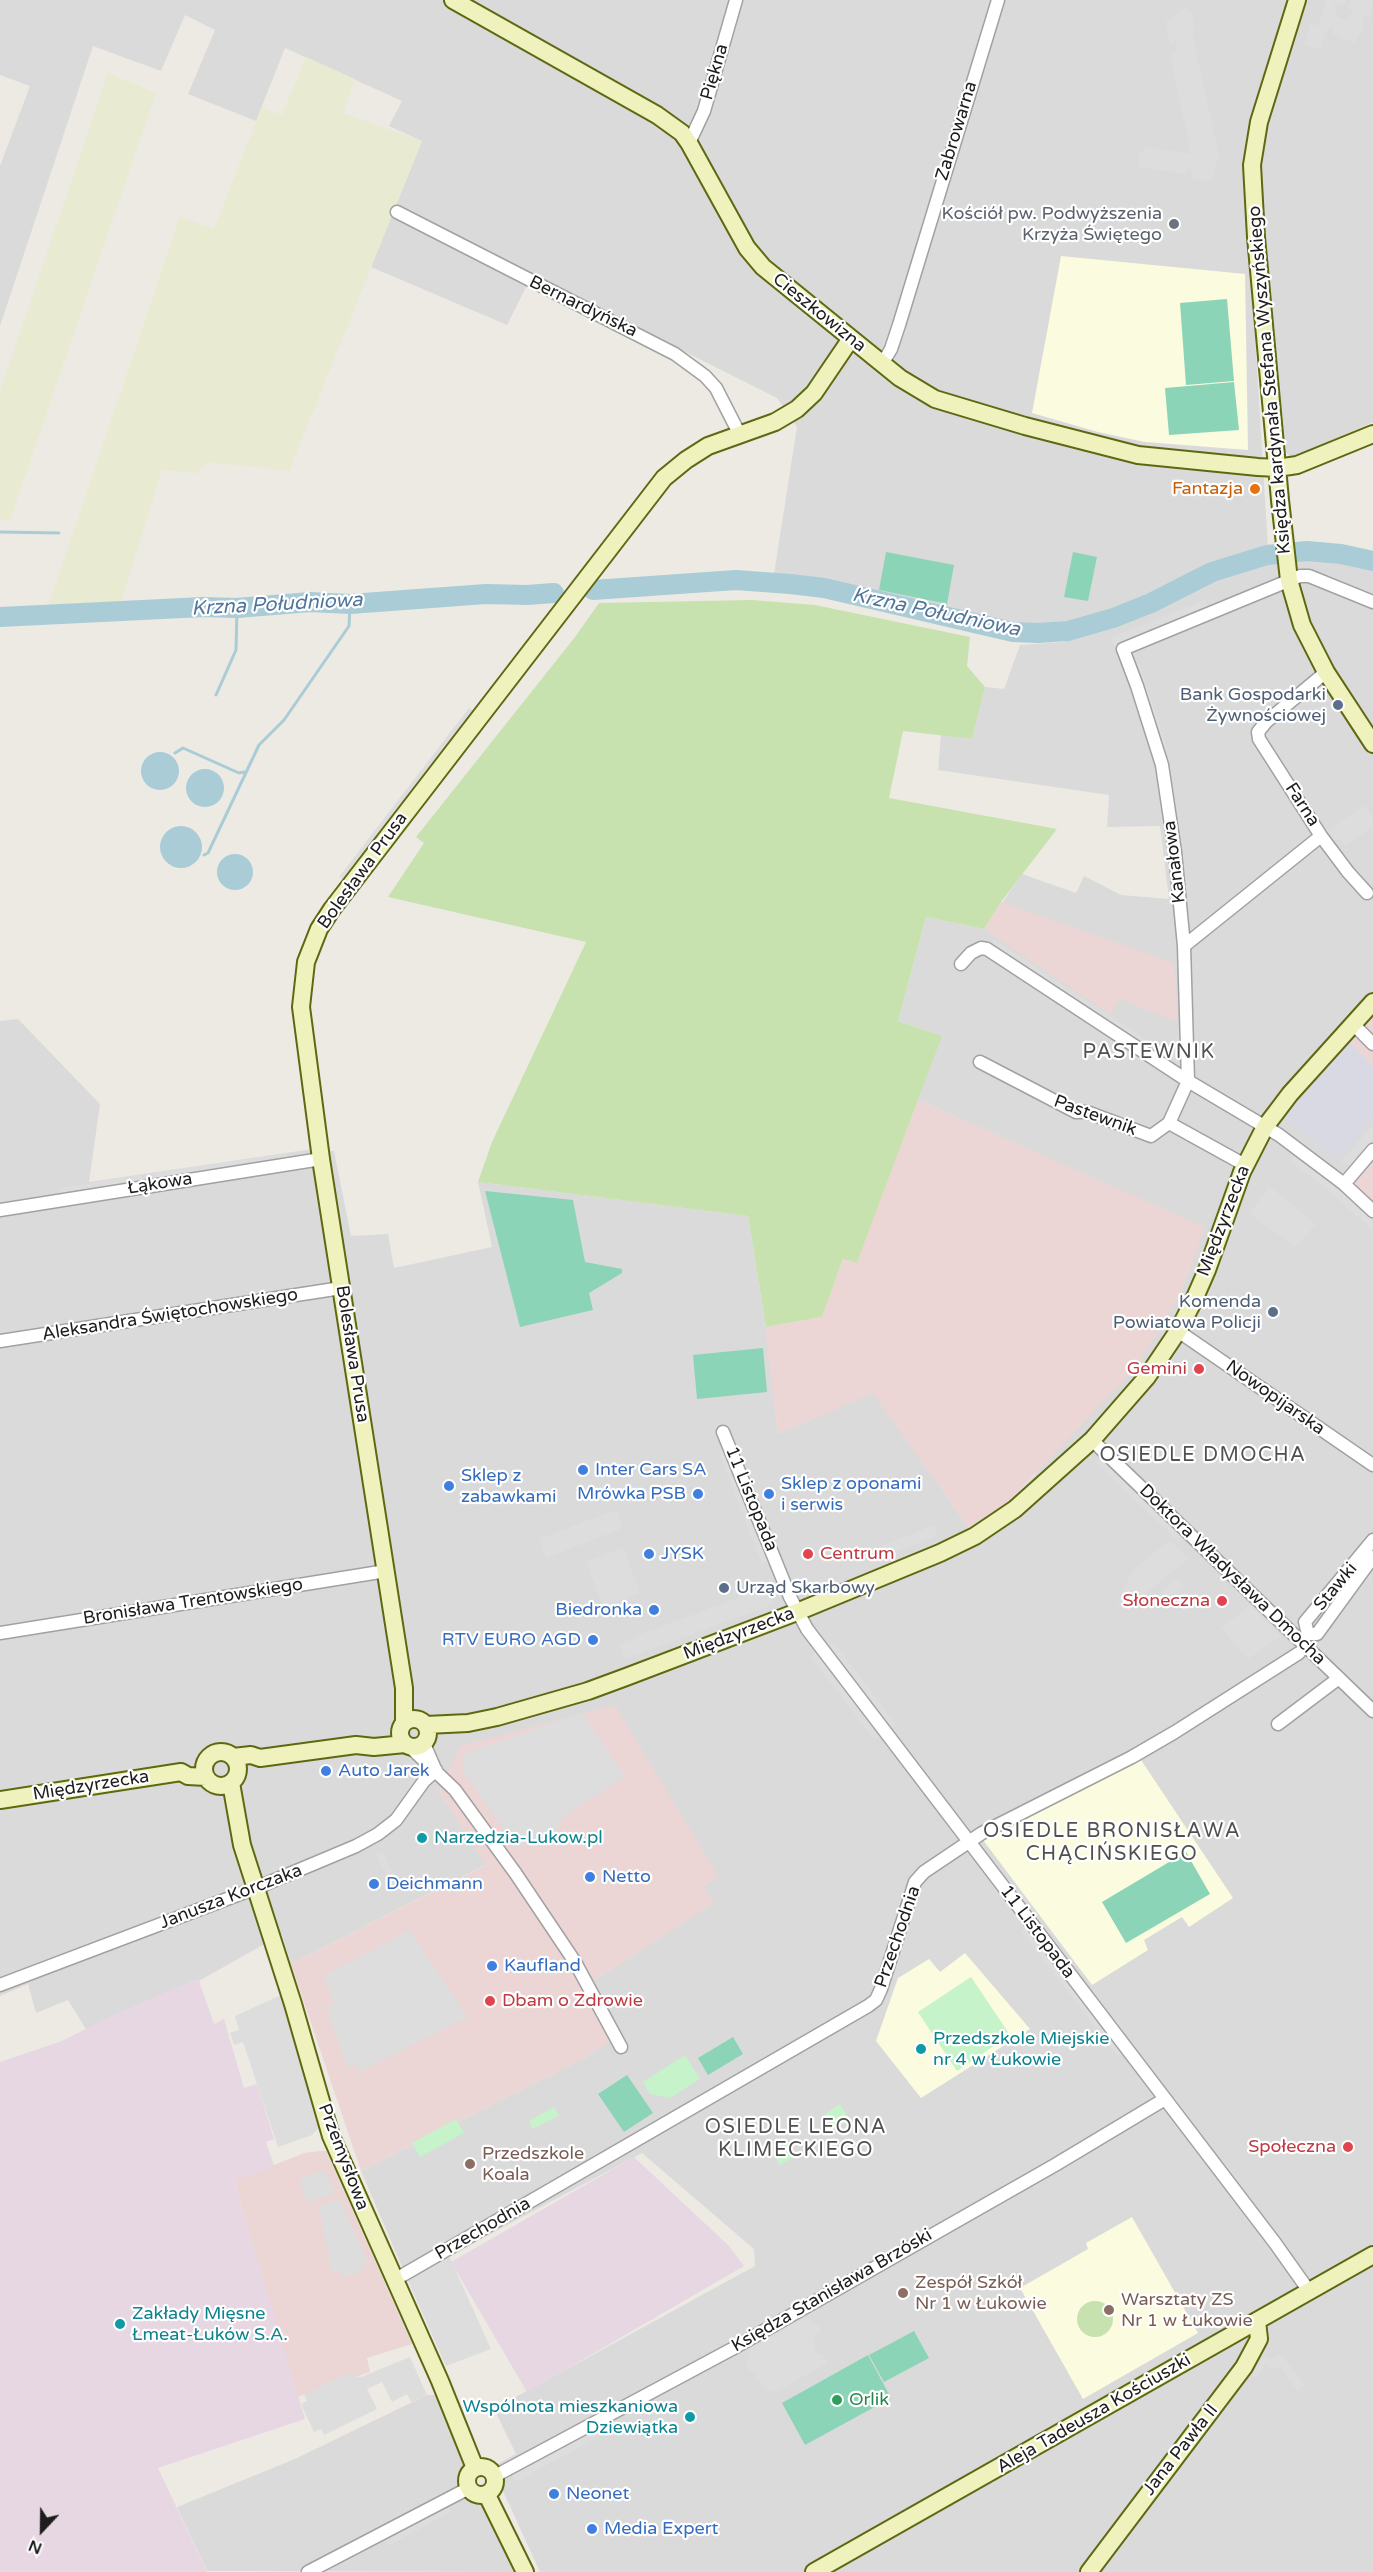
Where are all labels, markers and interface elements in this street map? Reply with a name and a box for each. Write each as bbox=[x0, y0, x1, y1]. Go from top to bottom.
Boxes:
street label: Piękna bbox=[697, 41, 733, 103]
street label: Zabrowarna bbox=[932, 79, 982, 183]
place label: Kościół pw. Podwyższenia Krzyża Świętego bbox=[941, 203, 1162, 246]
street label: Księdza kardynała Stefana Wyszyńskiego bbox=[1244, 205, 1296, 555]
marker: Kościół pw. Podwyższenia Krzyża Świętego bbox=[1167, 217, 1181, 231]
street label: Cieszkowizna bbox=[768, 269, 870, 357]
street label: Bernardyńska bbox=[525, 272, 641, 342]
place label: Fantazja bbox=[1172, 478, 1243, 500]
marker: Fantazja bbox=[1248, 482, 1262, 496]
water label: Krzna Południowa bbox=[850, 583, 1022, 643]
water label: Krzna Południowa bbox=[191, 589, 363, 621]
place label: Bank Gospodarki Żywnościowej bbox=[1180, 684, 1326, 726]
marker: Bank Gospodarki Żywnościowej bbox=[1331, 698, 1345, 712]
street label: Farna bbox=[1280, 779, 1324, 831]
street label: Bolesława Prusa bbox=[313, 809, 413, 933]
street label: Kanałowa bbox=[1159, 819, 1191, 905]
district label: PASTEWNIK bbox=[1083, 1041, 1215, 1065]
street label: Pastewnik bbox=[1051, 1091, 1139, 1141]
street label: Międzyrzecka bbox=[1193, 1162, 1255, 1280]
street label: Łąkowa bbox=[126, 1168, 194, 1200]
street label: Aleksandra Świętochowskiego bbox=[41, 1284, 299, 1346]
street label: Bolesława Prusa bbox=[330, 1284, 374, 1424]
place label: Komenda Powiatowa Policji bbox=[1113, 1291, 1261, 1334]
marker: Komenda Powiatowa Policji bbox=[1266, 1305, 1280, 1319]
street label: Nowopijarska bbox=[1221, 1356, 1329, 1440]
place label: Gemini bbox=[1127, 1358, 1187, 1380]
marker: Gemini bbox=[1192, 1362, 1206, 1376]
street label: 11 Listopada bbox=[720, 1443, 782, 1555]
district label: OSIEDLE DMOCHA bbox=[1099, 1444, 1307, 1468]
place label: Inter Cars SA bbox=[595, 1459, 707, 1481]
marker: Inter Cars SA bbox=[576, 1463, 590, 1477]
place label: Sklep z zabawkami bbox=[461, 1465, 556, 1508]
place label: Sklep z oponami i serwis bbox=[781, 1473, 921, 1516]
marker: Sklep z zabawkami bbox=[442, 1479, 456, 1493]
street label: Doktora Władysława Dmocha bbox=[1134, 1480, 1330, 1670]
place label: Mrówka PSB bbox=[577, 1483, 686, 1505]
marker: Mrówka PSB bbox=[691, 1487, 705, 1501]
marker: Sklep z oponami i serwis bbox=[762, 1487, 776, 1501]
place label: JYSK bbox=[661, 1543, 704, 1565]
place label: Centrum bbox=[820, 1543, 894, 1565]
marker: JYSK bbox=[642, 1547, 656, 1561]
marker: Centrum bbox=[801, 1547, 815, 1561]
street label: Stawki bbox=[1310, 1559, 1362, 1615]
street label: Bronisława Trentowskiego bbox=[82, 1574, 304, 1630]
place label: Urząd Skarbowy bbox=[736, 1577, 875, 1599]
marker: Urząd Skarbowy bbox=[717, 1581, 731, 1595]
place label: Słoneczna bbox=[1123, 1590, 1210, 1612]
marker: Słoneczna bbox=[1215, 1594, 1229, 1608]
place label: Biedronka bbox=[555, 1599, 642, 1621]
marker: Biedronka bbox=[647, 1603, 661, 1617]
street label: Międzyrzecka bbox=[680, 1603, 798, 1665]
place label: RTV EURO AGD bbox=[442, 1629, 581, 1651]
marker: RTV EURO AGD bbox=[586, 1633, 600, 1647]
place label: Auto Jarek bbox=[338, 1760, 430, 1782]
marker: Auto Jarek bbox=[319, 1764, 333, 1778]
street label: Międzyrzecka bbox=[31, 1766, 151, 1806]
district label: OSIEDLE BRONISŁAWA CHĄCIŃSKIEGO bbox=[983, 1820, 1241, 1867]
place label: Narzedzia-Lukow.pl bbox=[434, 1827, 603, 1849]
marker: Narzedzia-Lukow.pl bbox=[415, 1831, 429, 1845]
street label: Janusza Korczaka bbox=[157, 1860, 305, 1934]
place label: Netto bbox=[602, 1866, 651, 1888]
marker: Netto bbox=[583, 1870, 597, 1884]
place label: Deichmann bbox=[386, 1873, 483, 1895]
marker: Deichmann bbox=[367, 1877, 381, 1891]
street label: 11 Listopada bbox=[995, 1881, 1079, 1983]
street label: Przechodnia bbox=[870, 1883, 926, 1991]
place label: Kaufland bbox=[504, 1955, 581, 1977]
marker: Kaufland bbox=[485, 1959, 499, 1973]
place label: Dbam o Zdrowie bbox=[502, 1990, 643, 2012]
marker: Dbam o Zdrowie bbox=[483, 1994, 497, 2008]
place label: Przedszkole Miejskie nr 4 w Łukowie bbox=[933, 2028, 1109, 2070]
marker: Przedszkole Miejskie nr 4 w Łukowie bbox=[914, 2042, 928, 2056]
street label: Przemysłowa bbox=[313, 2101, 373, 2213]
district label: OSIEDLE LEONA KLIMECKIEGO bbox=[705, 2116, 887, 2163]
place label: Społeczna bbox=[1248, 2136, 1336, 2158]
marker: Społeczna bbox=[1341, 2140, 1355, 2154]
place label: Przedszkole Koala bbox=[482, 2143, 584, 2186]
marker: Przedszkole Koala bbox=[463, 2157, 477, 2171]
street label: Przechodnia bbox=[432, 2193, 534, 2265]
street label: Księdza Stanisława Brzóski bbox=[728, 2225, 936, 2357]
place label: Zespół Szkół Nr 1 w Łukowie bbox=[915, 2272, 1047, 2314]
marker: Zespół Szkół Nr 1 w Łukowie bbox=[896, 2286, 910, 2300]
place label: Warsztaty ZS Nr 1 w Łukowie bbox=[1121, 2289, 1253, 2332]
place label: Zakłady Mięsne Łmeat-Łuków S.A. bbox=[132, 2303, 288, 2346]
marker: Warsztaty ZS Nr 1 w Łukowie bbox=[1102, 2303, 1116, 2317]
marker: Zakłady Mięsne Łmeat-Łuków S.A. bbox=[113, 2317, 127, 2331]
street label: Aleja Tadeusza Kościuszki bbox=[993, 2350, 1195, 2478]
place label: Orlik bbox=[849, 2389, 889, 2411]
marker: Orlik bbox=[830, 2393, 844, 2407]
place label: Wspólnota mieszkaniowa Dziewiątka bbox=[463, 2396, 678, 2438]
street label: Jana Pawła II bbox=[1139, 2400, 1223, 2500]
marker: Wspólnota mieszkaniowa Dziewiątka bbox=[683, 2410, 697, 2424]
place label: Neonet bbox=[566, 2483, 629, 2505]
marker: Neonet bbox=[547, 2487, 561, 2501]
north arrow bbox=[12, 2500, 72, 2560]
place label: Media Expert bbox=[604, 2518, 718, 2540]
marker: Media Expert bbox=[585, 2522, 599, 2536]
text: N bbox=[26, 2535, 45, 2558]

